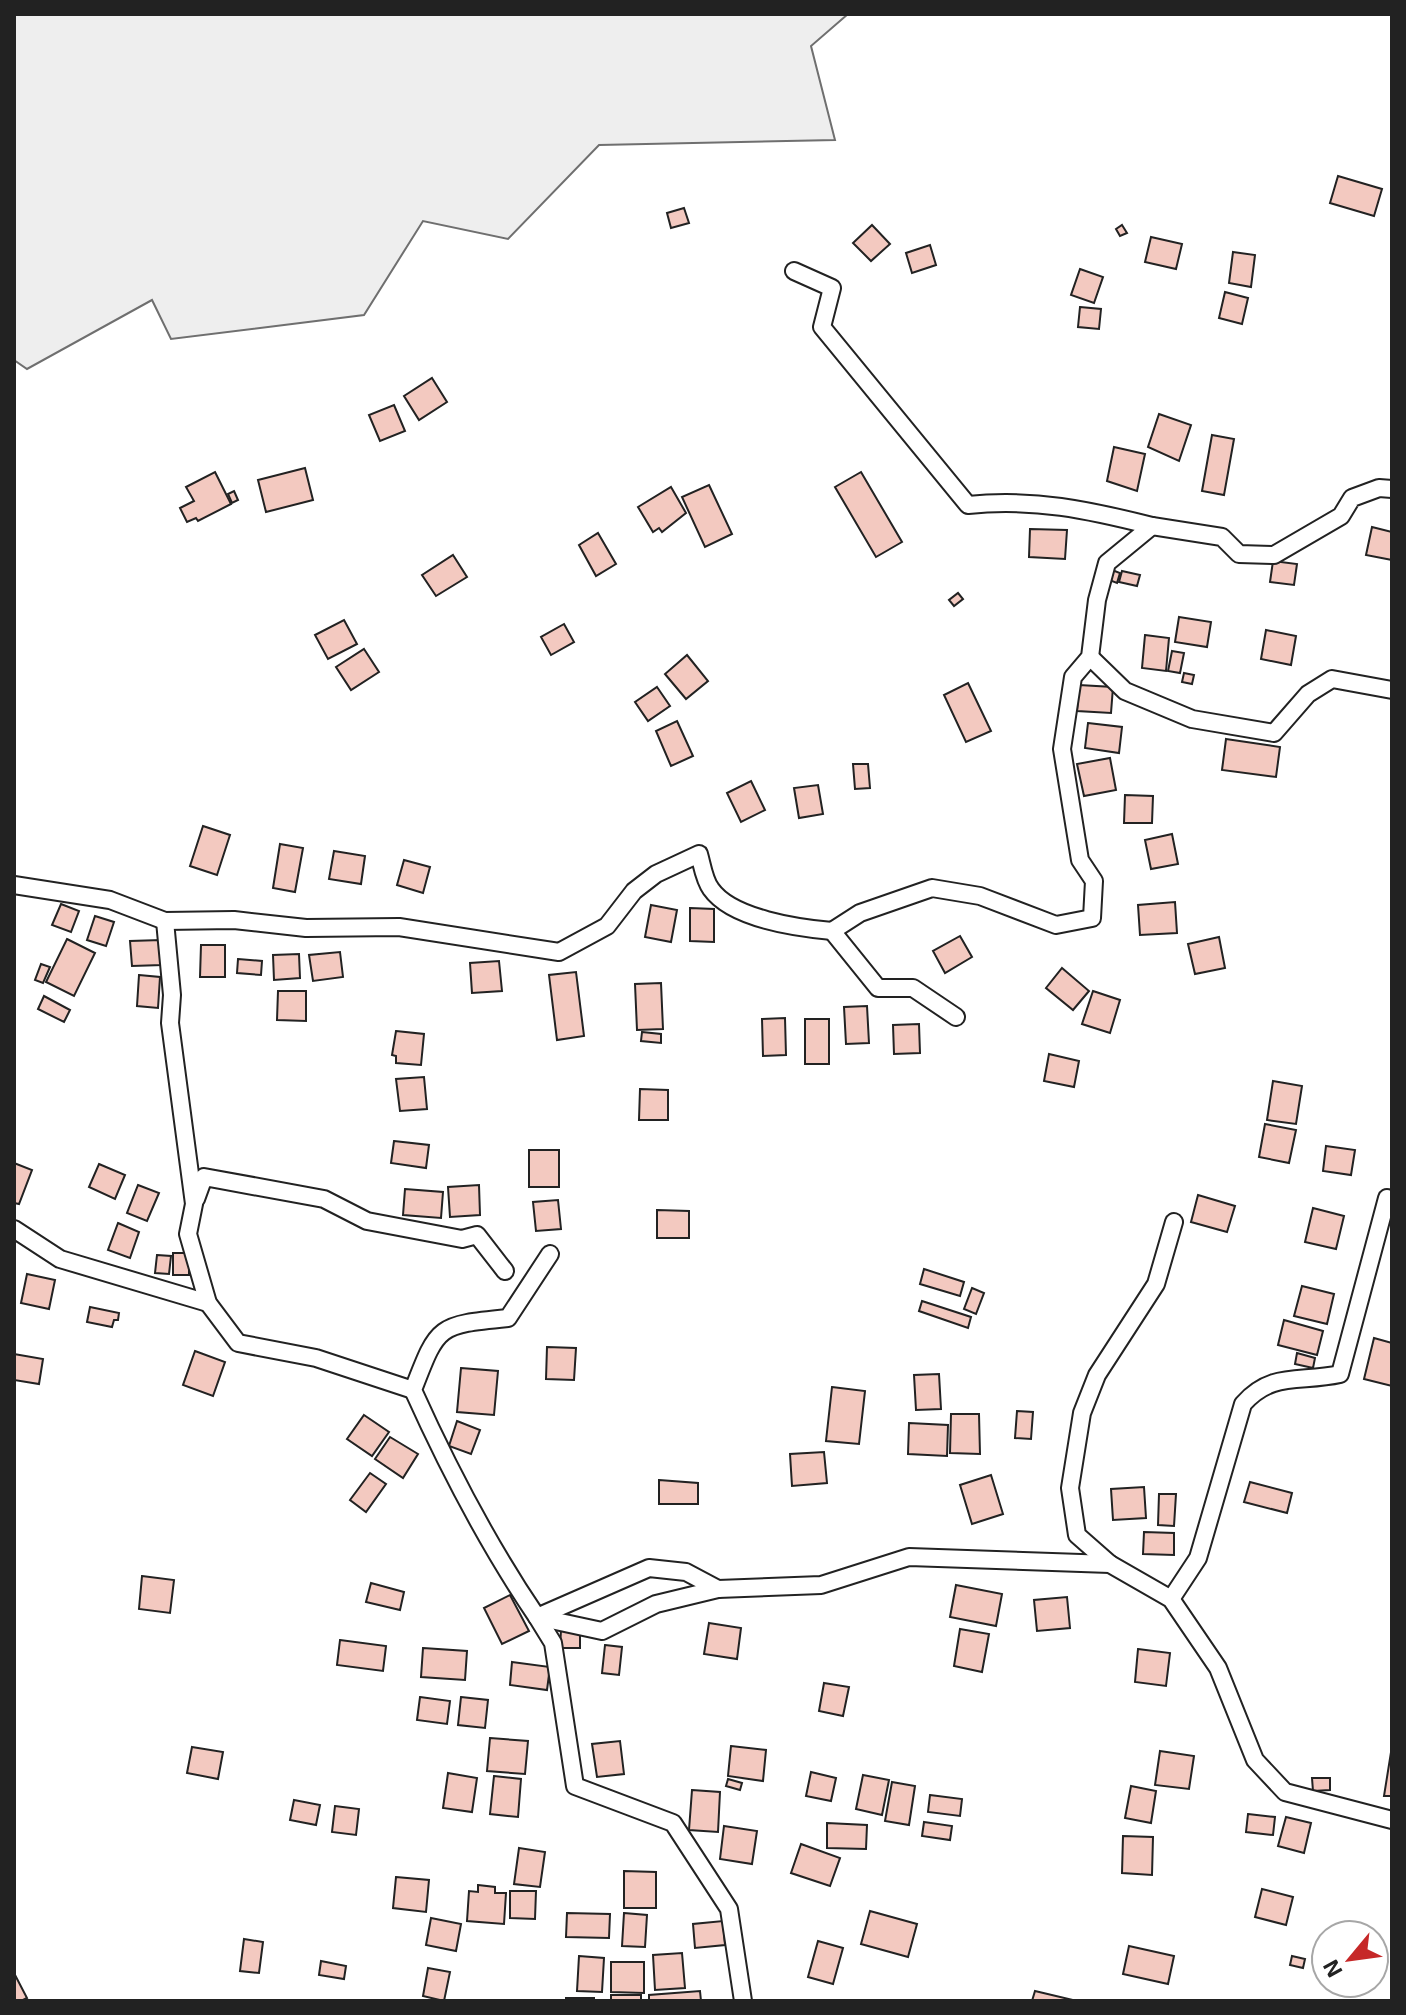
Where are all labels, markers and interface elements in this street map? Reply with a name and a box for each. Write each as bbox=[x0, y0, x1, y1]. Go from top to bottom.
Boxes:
north arrow bbox=[1310, 1919, 1390, 1999]
text: N bbox=[1316, 1956, 1347, 1982]

